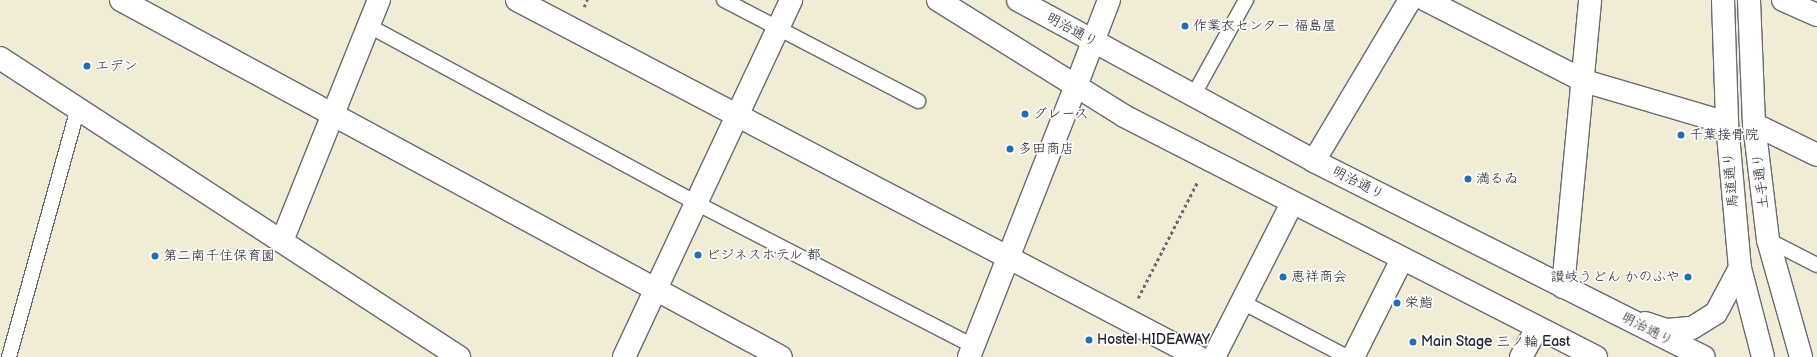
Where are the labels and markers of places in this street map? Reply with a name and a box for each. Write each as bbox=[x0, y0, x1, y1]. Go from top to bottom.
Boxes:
place label: 作業衣センター 福島屋 bbox=[1193, 18, 1337, 34]
marker: 作業衣センター 福島屋 bbox=[1180, 21, 1190, 31]
place label: エデン bbox=[95, 58, 137, 74]
marker: エデン bbox=[82, 61, 92, 71]
place label: グレース bbox=[1033, 106, 1090, 122]
marker: グレース bbox=[1020, 109, 1030, 119]
place label: 千葉接骨院 bbox=[1689, 127, 1759, 143]
marker: 千葉接骨院 bbox=[1676, 130, 1686, 140]
place label: 多田商店 bbox=[1018, 141, 1074, 157]
marker: 多田商店 bbox=[1005, 144, 1015, 154]
place label: 満るゐ bbox=[1476, 171, 1518, 187]
marker: 満るゐ bbox=[1463, 174, 1473, 184]
place label: ビジネスホテル 都 bbox=[706, 247, 822, 263]
place label: 第二南千住保育園 bbox=[163, 248, 275, 264]
marker: ビジネスホテル 都 bbox=[693, 250, 703, 260]
marker: 第二南千住保育園 bbox=[150, 251, 160, 261]
place label: 恵祥商会 bbox=[1291, 269, 1347, 285]
place label: 讃岐うどん かのふや bbox=[1550, 269, 1680, 285]
marker: 恵祥商会 bbox=[1278, 272, 1288, 282]
marker: 讃岐うどん かのふや bbox=[1683, 272, 1693, 282]
place label: 栄鮨 bbox=[1405, 295, 1433, 311]
marker: 栄鮨 bbox=[1392, 298, 1402, 308]
place label: Hostel HIDEAWAY bbox=[1097, 332, 1210, 348]
place label: Main Stage 三ノ輪 East bbox=[1421, 334, 1571, 350]
marker: Hostel HIDEAWAY bbox=[1084, 335, 1094, 345]
marker: Main Stage 三ノ輪 East bbox=[1408, 337, 1418, 347]

